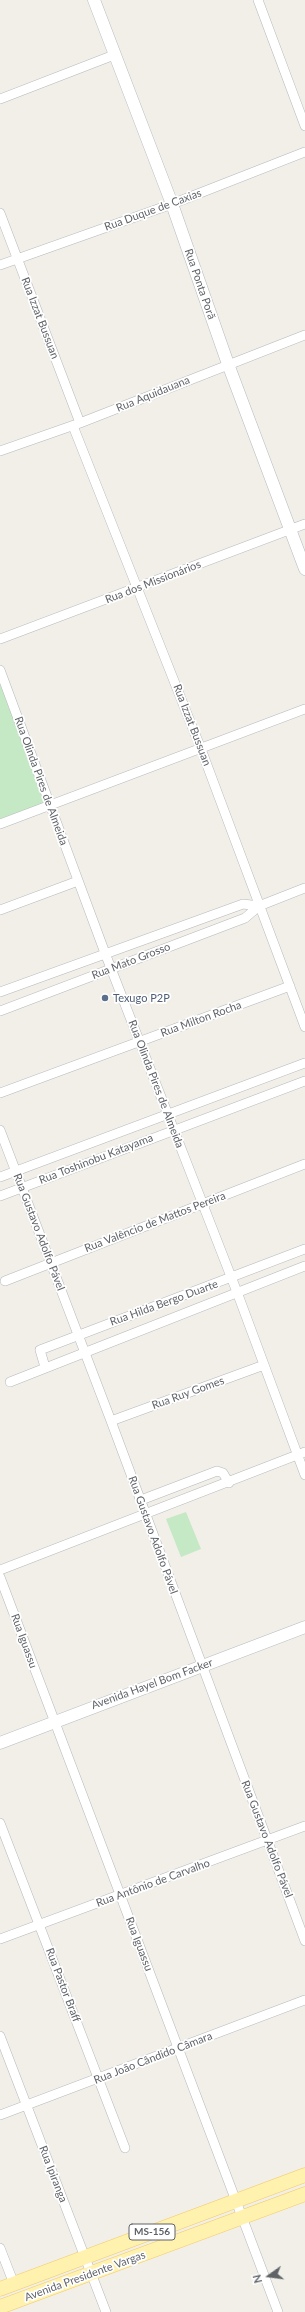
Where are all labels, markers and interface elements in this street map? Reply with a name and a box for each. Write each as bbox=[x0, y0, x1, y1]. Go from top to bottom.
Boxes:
street label: Rua Duque de Caxias bbox=[103, 186, 203, 234]
street label: Rua Ponta Porã bbox=[182, 247, 218, 321]
street label: Rua Izzat Bussuan bbox=[18, 275, 62, 361]
street label: Rua Aquidauana bbox=[114, 373, 192, 415]
street label: Rua dos Missionários bbox=[103, 558, 203, 606]
street label: Rua Izzat Bussuan bbox=[170, 682, 214, 768]
street label: Rua Olinda Pires de Almeida bbox=[12, 715, 70, 847]
street label: Rua Mato Grosso bbox=[90, 940, 172, 982]
place label: Texugo P2P bbox=[113, 991, 170, 1005]
marker: Texugo P2P bbox=[100, 993, 110, 1003]
street label: Rua Milton Rocha bbox=[159, 998, 243, 1040]
street label: Rua Olinda Pires de Almeida bbox=[125, 1018, 187, 1150]
street label: Rua Toshinobu Katayama bbox=[37, 1131, 155, 1187]
street label: Rua Gustavo Adolfo Pável bbox=[11, 1171, 67, 1293]
street label: Rua Valêncio de Mattos Pereira bbox=[83, 1189, 227, 1255]
street label: Rua Hilda Bergo Duarte bbox=[108, 1277, 220, 1329]
street label: Rua Ruy Gomes bbox=[150, 1374, 226, 1412]
street label: Rua Gustavo Adolfo Pável bbox=[126, 1474, 180, 1596]
street label: Rua Iguassu bbox=[8, 1612, 40, 1670]
street label: Avenida Hayel Bom Facker bbox=[89, 1656, 215, 1712]
street label: Rua Gustavo Adolfo Pável bbox=[239, 1778, 295, 1900]
street label: Rua Antônio de Carvalho bbox=[94, 1856, 212, 1910]
street label: Rua Iguassu bbox=[123, 1915, 155, 1973]
street label: Rua Pastor Braff bbox=[43, 1946, 83, 2024]
street label: Rua João Cândido Câmara bbox=[92, 2029, 214, 2087]
street label: Rua Ipiranga bbox=[36, 2144, 70, 2204]
road number: MS-156 bbox=[129, 2224, 175, 2240]
street label: Avenida Presidente Vargas bbox=[23, 2248, 147, 2304]
north arrow bbox=[249, 2256, 289, 2296]
text: N bbox=[250, 2273, 264, 2285]

